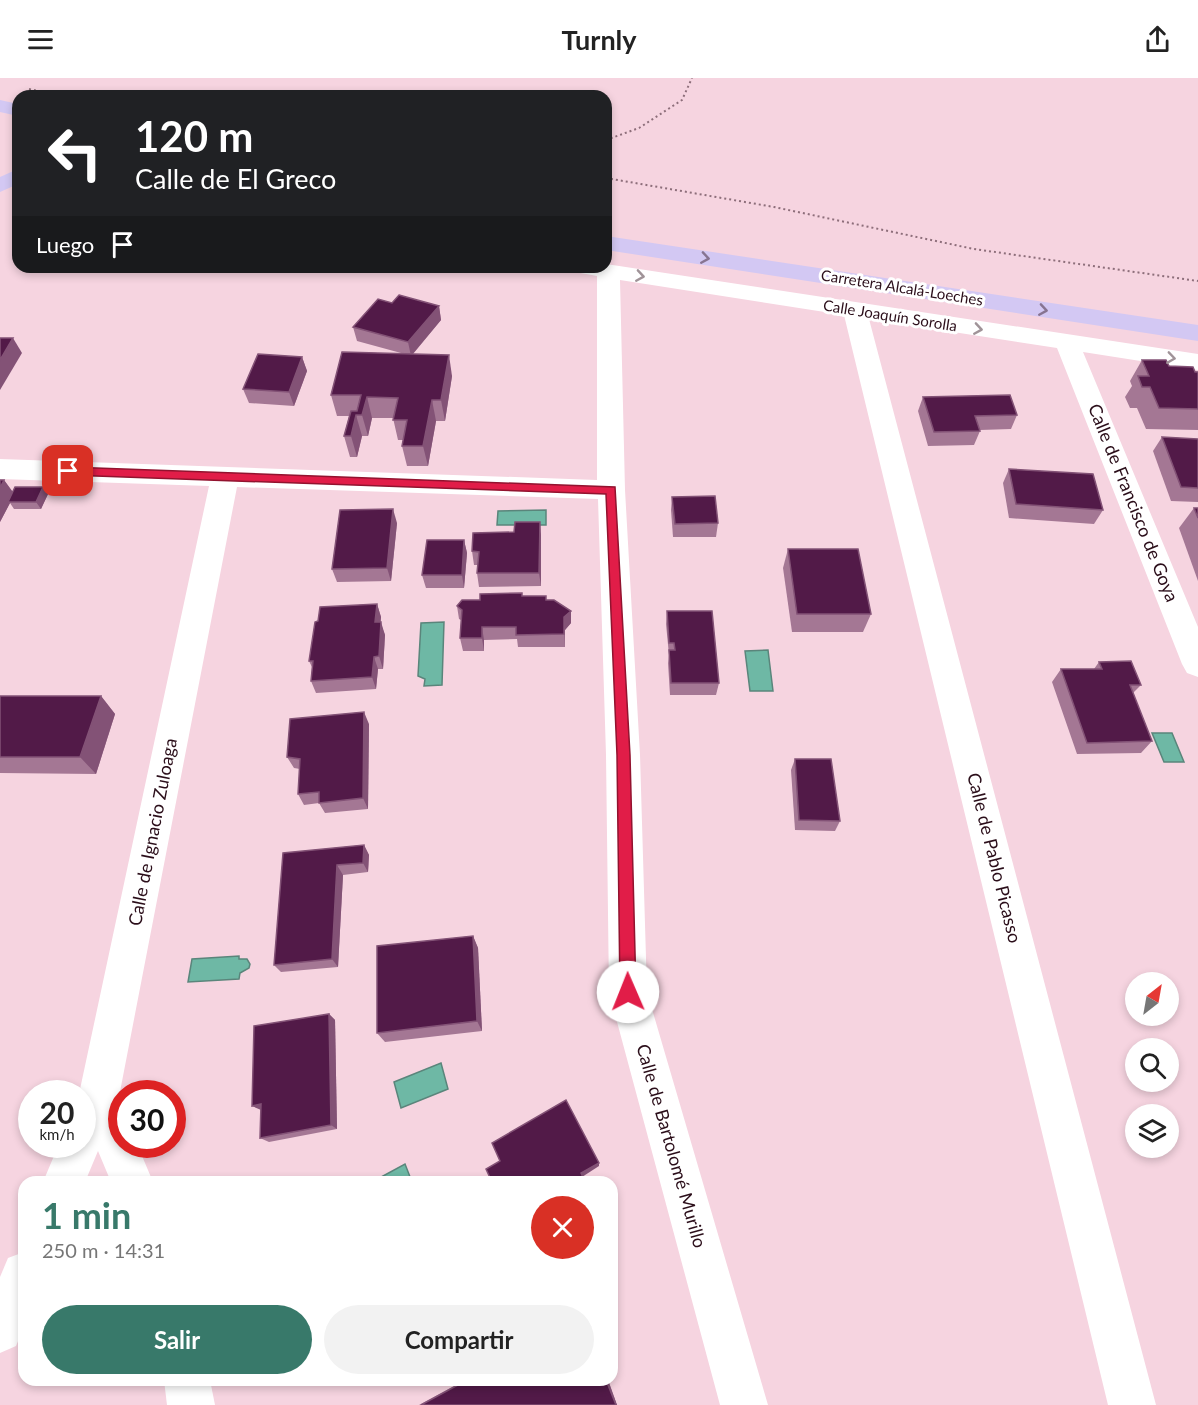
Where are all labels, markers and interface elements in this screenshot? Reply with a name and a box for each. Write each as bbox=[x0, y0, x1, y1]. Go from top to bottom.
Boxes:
icon: menu bbox=[24, 23, 57, 56]
text: Turnly bbox=[561, 23, 637, 56]
icon: share bbox=[1141, 23, 1174, 56]
text: 120 m bbox=[135, 111, 253, 161]
icon: left bbox=[36, 114, 114, 192]
text: Calle de El Greco bbox=[135, 162, 336, 195]
icon: arrive bbox=[106, 228, 139, 261]
text: Luego bbox=[36, 231, 94, 258]
one-way arrow bbox=[701, 252, 710, 264]
street label: Carretera Alcalá-Loeches bbox=[820, 265, 984, 309]
one-way arrow bbox=[635, 269, 645, 282]
street label: Calle Joaquín Sorolla bbox=[822, 296, 958, 334]
one-way arrow bbox=[1039, 303, 1048, 315]
one-way arrow bbox=[974, 323, 983, 335]
one-way arrow bbox=[1166, 352, 1176, 364]
street label: Calle de Francisco de Goya bbox=[1084, 400, 1184, 605]
pin bbox=[42, 445, 93, 496]
icon: arrive bbox=[51, 454, 84, 487]
street label: Calle de Ignacio Zuloaga bbox=[123, 736, 181, 928]
street label: Calle de Pablo Picasso bbox=[963, 770, 1027, 945]
position arrow bbox=[596, 960, 660, 1024]
north arrow bbox=[1125, 972, 1179, 1026]
map controls bbox=[1125, 972, 1179, 1158]
button: search bbox=[1125, 1038, 1179, 1092]
street label: Calle de Bartolomé Murillo bbox=[632, 1041, 712, 1250]
speed limit sign: 30 bbox=[108, 1080, 186, 1158]
text: 20 bbox=[40, 1094, 74, 1130]
button: layers bbox=[1125, 1104, 1179, 1158]
text: km/h bbox=[39, 1125, 75, 1143]
text: 1 min bbox=[42, 1193, 131, 1237]
button: close bbox=[531, 1196, 594, 1259]
text: 250 m · 14:31 bbox=[42, 1238, 165, 1262]
button: Salir bbox=[42, 1305, 312, 1374]
button: Compartir bbox=[324, 1305, 594, 1374]

